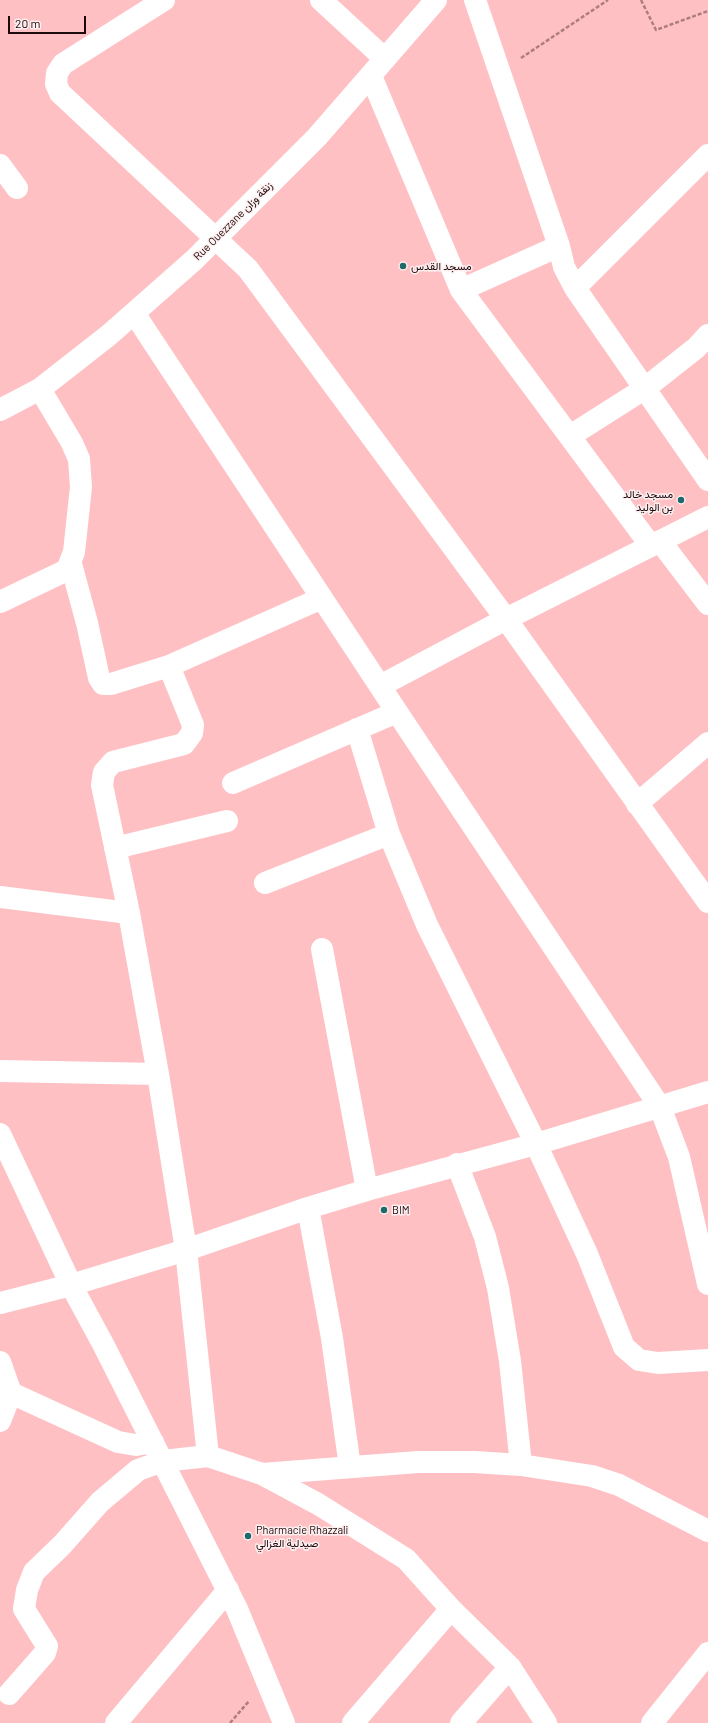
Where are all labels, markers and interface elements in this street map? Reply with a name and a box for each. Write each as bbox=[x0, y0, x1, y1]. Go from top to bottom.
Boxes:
scale bar bbox=[10, 8, 88, 34]
text: 20 m bbox=[15, 16, 41, 30]
street label: Rue Ouezzane زنقة وزان bbox=[191, 179, 275, 263]
place label: مسجد القدس bbox=[411, 259, 472, 273]
marker: مسجد القدس bbox=[398, 261, 408, 271]
place label: مسجد خالد بن الوليد bbox=[623, 487, 673, 513]
marker: مسجد خالد بن الوليد bbox=[676, 495, 686, 505]
place label: BIM bbox=[392, 1203, 410, 1217]
marker: BIM bbox=[379, 1205, 389, 1215]
place label: Pharmacie Rhazzali صيدلية الغزالي bbox=[256, 1523, 348, 1549]
marker: Pharmacie Rhazzali صيدلية الغزالي bbox=[243, 1531, 253, 1541]

